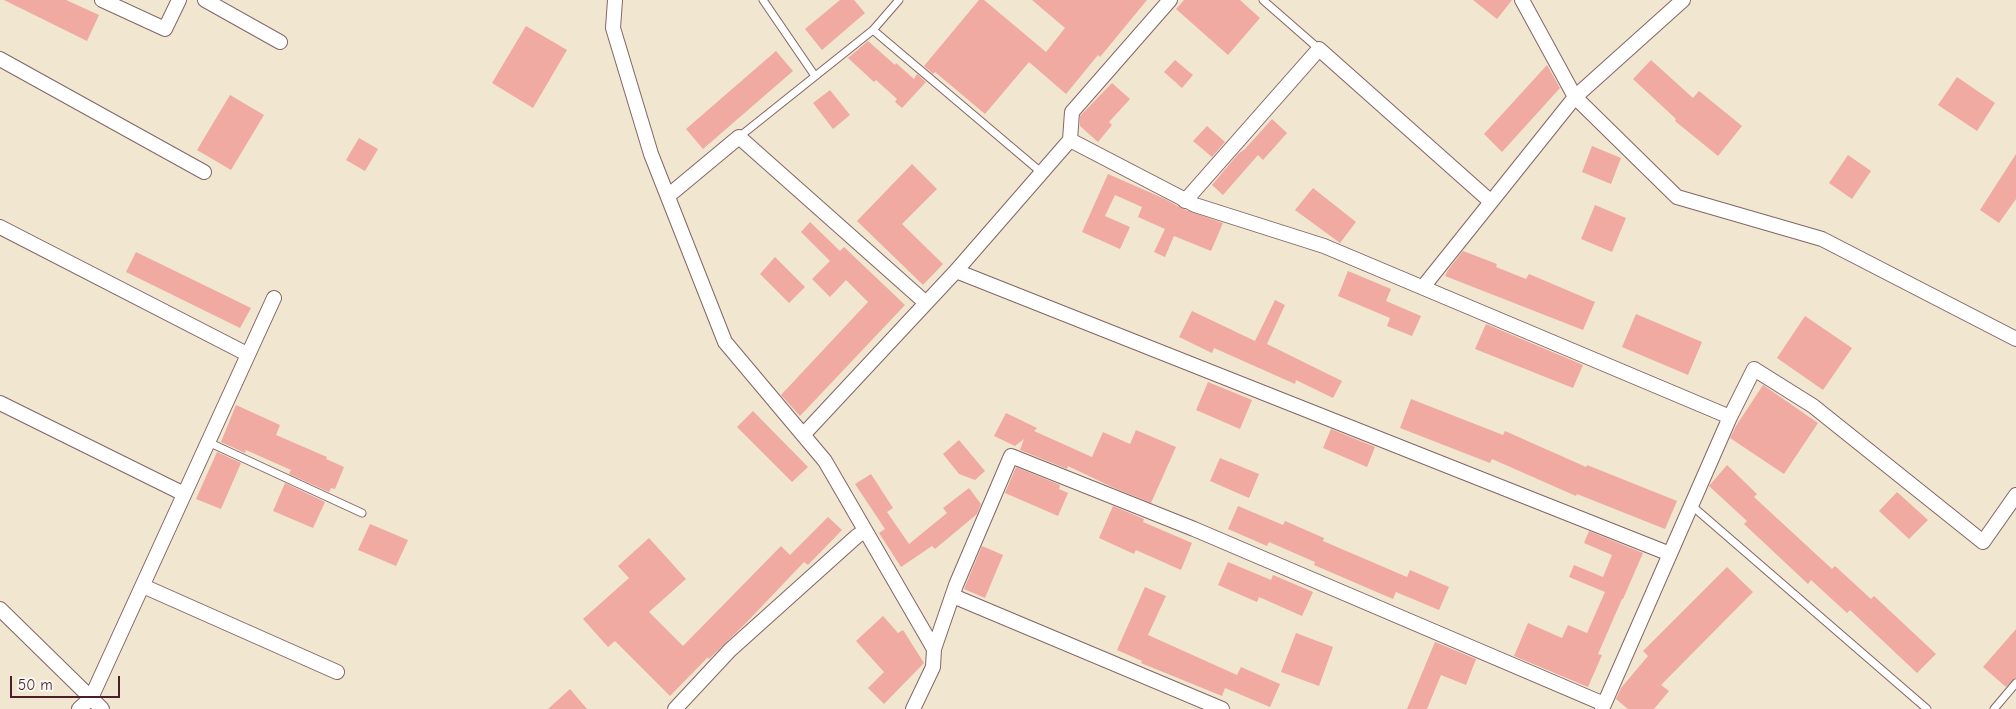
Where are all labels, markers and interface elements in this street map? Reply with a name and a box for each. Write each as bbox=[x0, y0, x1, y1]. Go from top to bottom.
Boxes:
scale bar bbox=[12, 666, 122, 698]
text: 50 m bbox=[18, 676, 53, 694]

